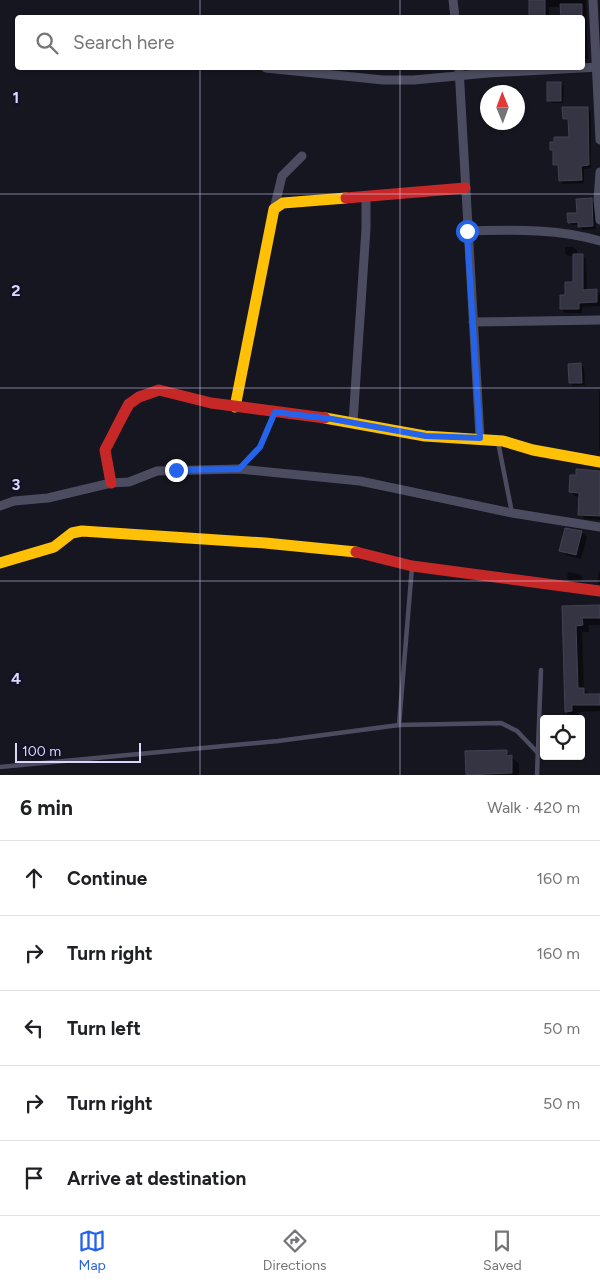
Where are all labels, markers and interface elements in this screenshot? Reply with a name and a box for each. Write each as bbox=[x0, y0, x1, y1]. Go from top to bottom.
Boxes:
search box bbox=[15, 15, 585, 70]
icon: search bbox=[33, 29, 61, 57]
text: Search here bbox=[73, 31, 175, 54]
north arrow bbox=[480, 85, 525, 130]
text: 1 bbox=[13, 88, 19, 107]
route start bbox=[456, 220, 479, 243]
text: 2 bbox=[11, 281, 21, 300]
route end bbox=[165, 459, 188, 482]
text: 3 bbox=[12, 475, 21, 494]
text: 4 bbox=[11, 669, 21, 688]
map controls bbox=[540, 715, 585, 760]
button: locate bbox=[540, 715, 585, 760]
scale bar bbox=[15, 740, 141, 763]
text: 100 m bbox=[22, 743, 61, 760]
text: 6 min bbox=[20, 795, 73, 820]
text: Walk · 420 m bbox=[487, 798, 580, 817]
icon: ahead bbox=[20, 864, 48, 892]
text: Continue bbox=[67, 867, 147, 890]
text: 160 m bbox=[537, 869, 580, 888]
icon: right bbox=[20, 939, 48, 967]
text: Turn right bbox=[67, 942, 153, 965]
text: 160 m bbox=[537, 944, 580, 963]
icon: left bbox=[20, 1014, 48, 1042]
text: Turn left bbox=[67, 1017, 141, 1040]
text: 50 m bbox=[543, 1019, 580, 1038]
icon: right bbox=[20, 1089, 48, 1117]
text: Turn right bbox=[67, 1092, 153, 1115]
text: 50 m bbox=[543, 1094, 580, 1113]
icon: arrive bbox=[20, 1164, 48, 1192]
text: Arrive at destination bbox=[67, 1167, 246, 1190]
tab: Map bbox=[78, 1227, 106, 1274]
tab: Directions bbox=[263, 1227, 327, 1274]
tab: Saved bbox=[483, 1227, 522, 1274]

